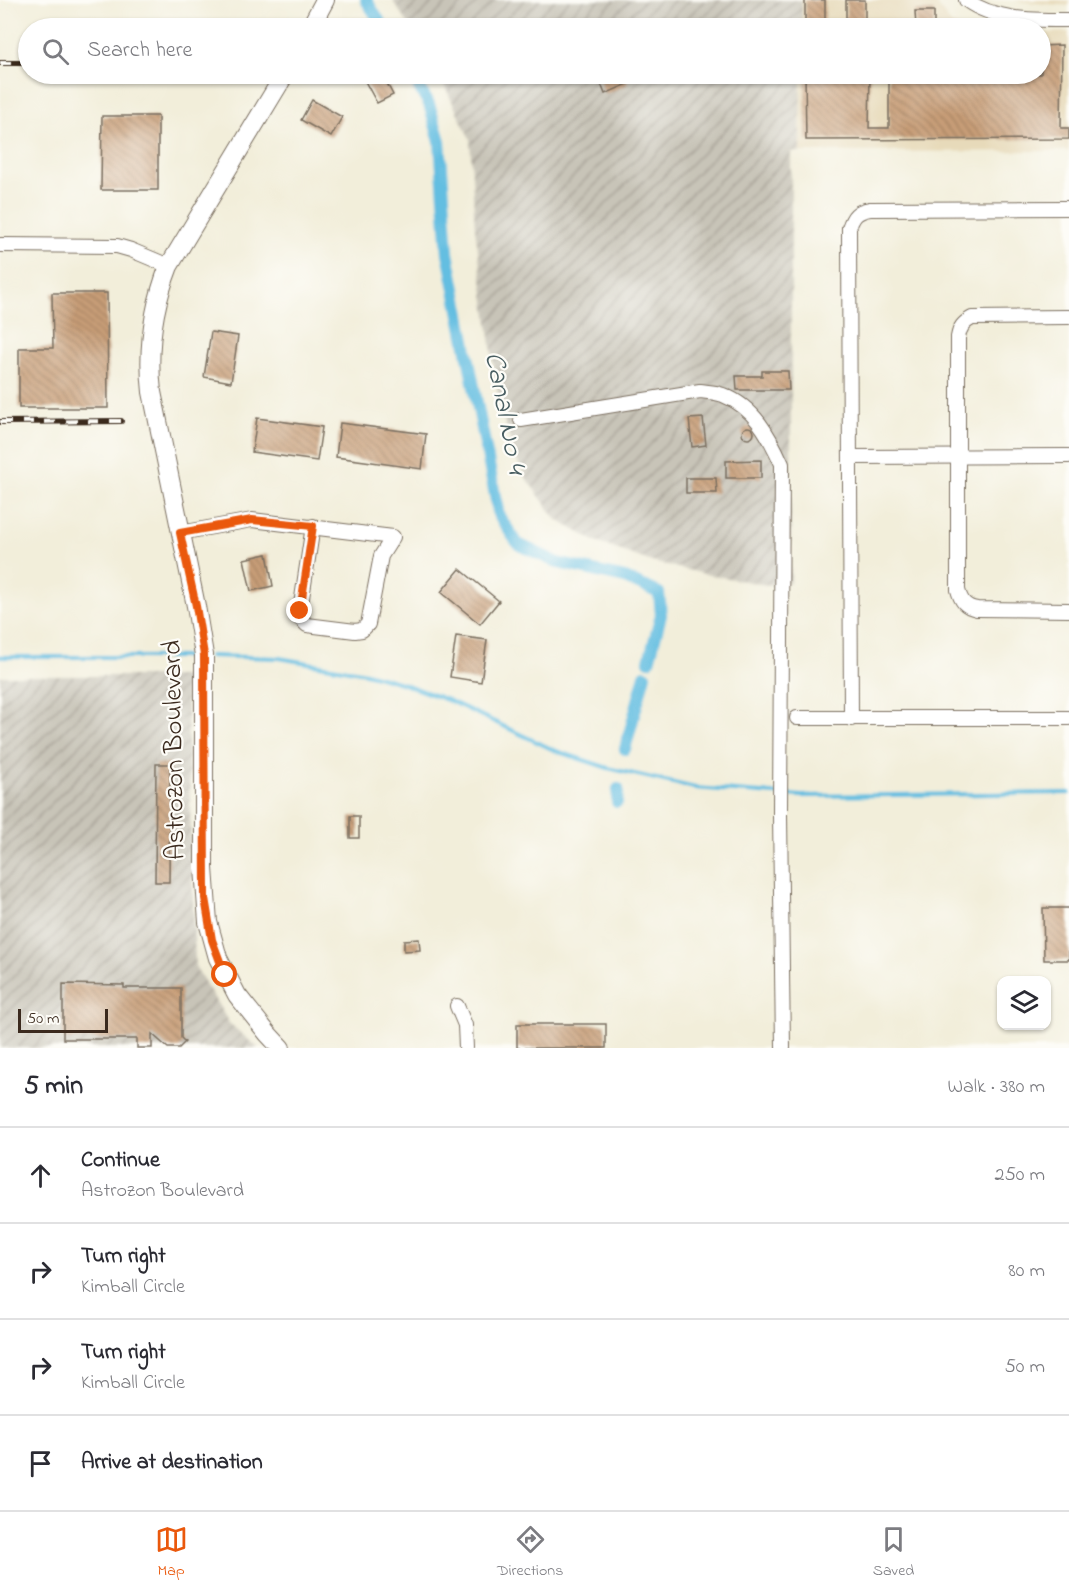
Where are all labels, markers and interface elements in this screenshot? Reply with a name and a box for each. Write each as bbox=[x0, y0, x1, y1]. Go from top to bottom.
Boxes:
search box bbox=[18, 18, 1051, 84]
icon: search bbox=[39, 35, 72, 68]
text: Search here bbox=[87, 35, 192, 67]
water label: Canal No 4 bbox=[472, 349, 537, 481]
route end bbox=[286, 597, 312, 623]
street label: Astrozon Boulevard bbox=[154, 640, 196, 860]
route start bbox=[211, 961, 237, 987]
map controls bbox=[997, 976, 1051, 1030]
button: layers bbox=[997, 976, 1051, 1030]
scale bar bbox=[18, 1006, 108, 1034]
text: 50 m bbox=[27, 1007, 59, 1031]
text: 5 min bbox=[24, 1068, 83, 1106]
text: Walk · 380 m bbox=[947, 1073, 1045, 1102]
text: Continue bbox=[81, 1145, 160, 1177]
icon: ahead bbox=[24, 1159, 57, 1192]
text: 250 m bbox=[994, 1161, 1045, 1190]
text: Astrozon Boulevard bbox=[81, 1177, 244, 1206]
text: Turn right bbox=[81, 1241, 166, 1273]
icon: right bbox=[24, 1255, 57, 1288]
text: 80 m bbox=[1008, 1257, 1045, 1286]
text: Kimball Circle bbox=[81, 1273, 185, 1302]
text: Turn right bbox=[81, 1337, 166, 1369]
icon: right bbox=[24, 1351, 57, 1384]
text: 50 m bbox=[1004, 1353, 1045, 1382]
text: Kimball Circle bbox=[81, 1369, 185, 1398]
icon: arrive bbox=[24, 1447, 57, 1480]
text: Arrive at destination bbox=[81, 1447, 263, 1479]
tab: Map bbox=[155, 1523, 188, 1583]
tab: Directions bbox=[497, 1523, 563, 1583]
tab: Saved bbox=[873, 1523, 914, 1583]

